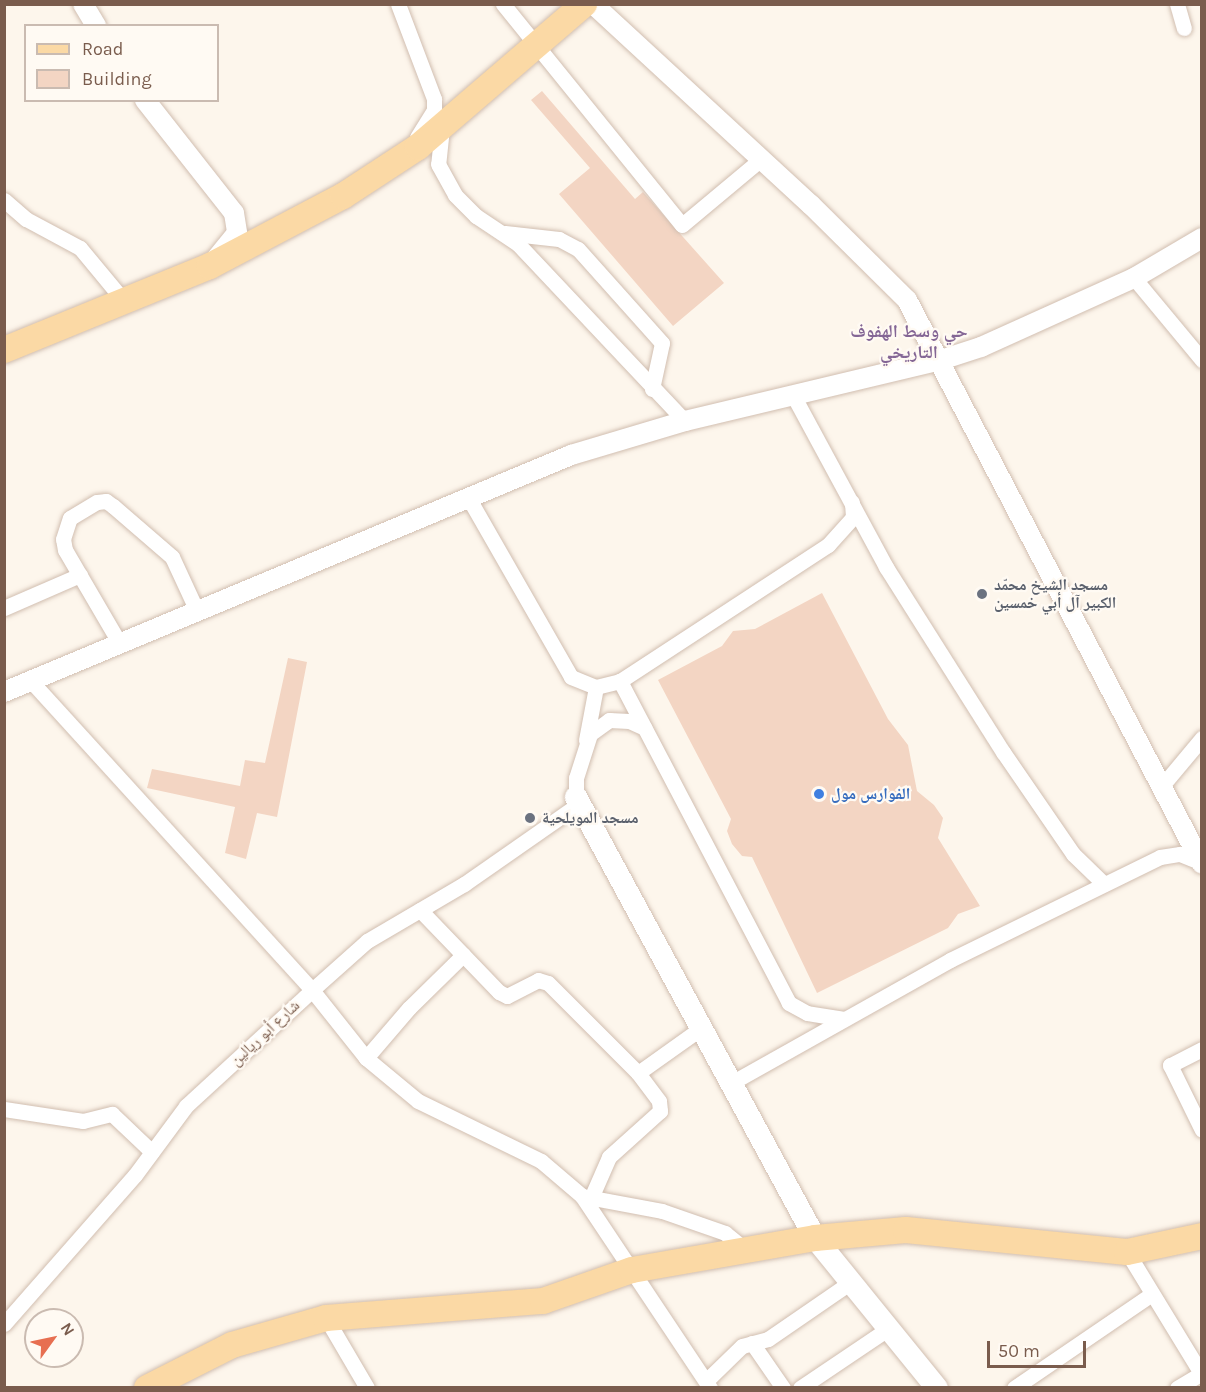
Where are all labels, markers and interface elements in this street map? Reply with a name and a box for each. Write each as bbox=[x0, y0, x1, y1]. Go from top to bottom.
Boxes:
legend bbox=[24, 24, 219, 102]
text: Road bbox=[82, 38, 123, 60]
text: Building bbox=[82, 68, 152, 90]
district label: حي وسط الهفوف التاريخي bbox=[850, 321, 968, 364]
place label: مسجد الشيخ محمّد الكبير آل أبي خمسين bbox=[994, 575, 1116, 613]
marker: مسجد الشيخ محمّد الكبير آل أبي خمسين bbox=[975, 587, 989, 601]
place label: الفوارس مول bbox=[831, 784, 910, 804]
marker: الفوارس مول bbox=[812, 787, 826, 801]
place label: مسجد المويلحية bbox=[542, 808, 639, 828]
marker: مسجد المويلحية bbox=[523, 811, 537, 825]
street label: شارع أبو ريالين bbox=[226, 996, 304, 1070]
north arrow bbox=[24, 1308, 84, 1368]
text: N bbox=[57, 1319, 79, 1339]
scale bar bbox=[990, 1329, 1089, 1367]
text: 50 m bbox=[998, 1340, 1040, 1362]

